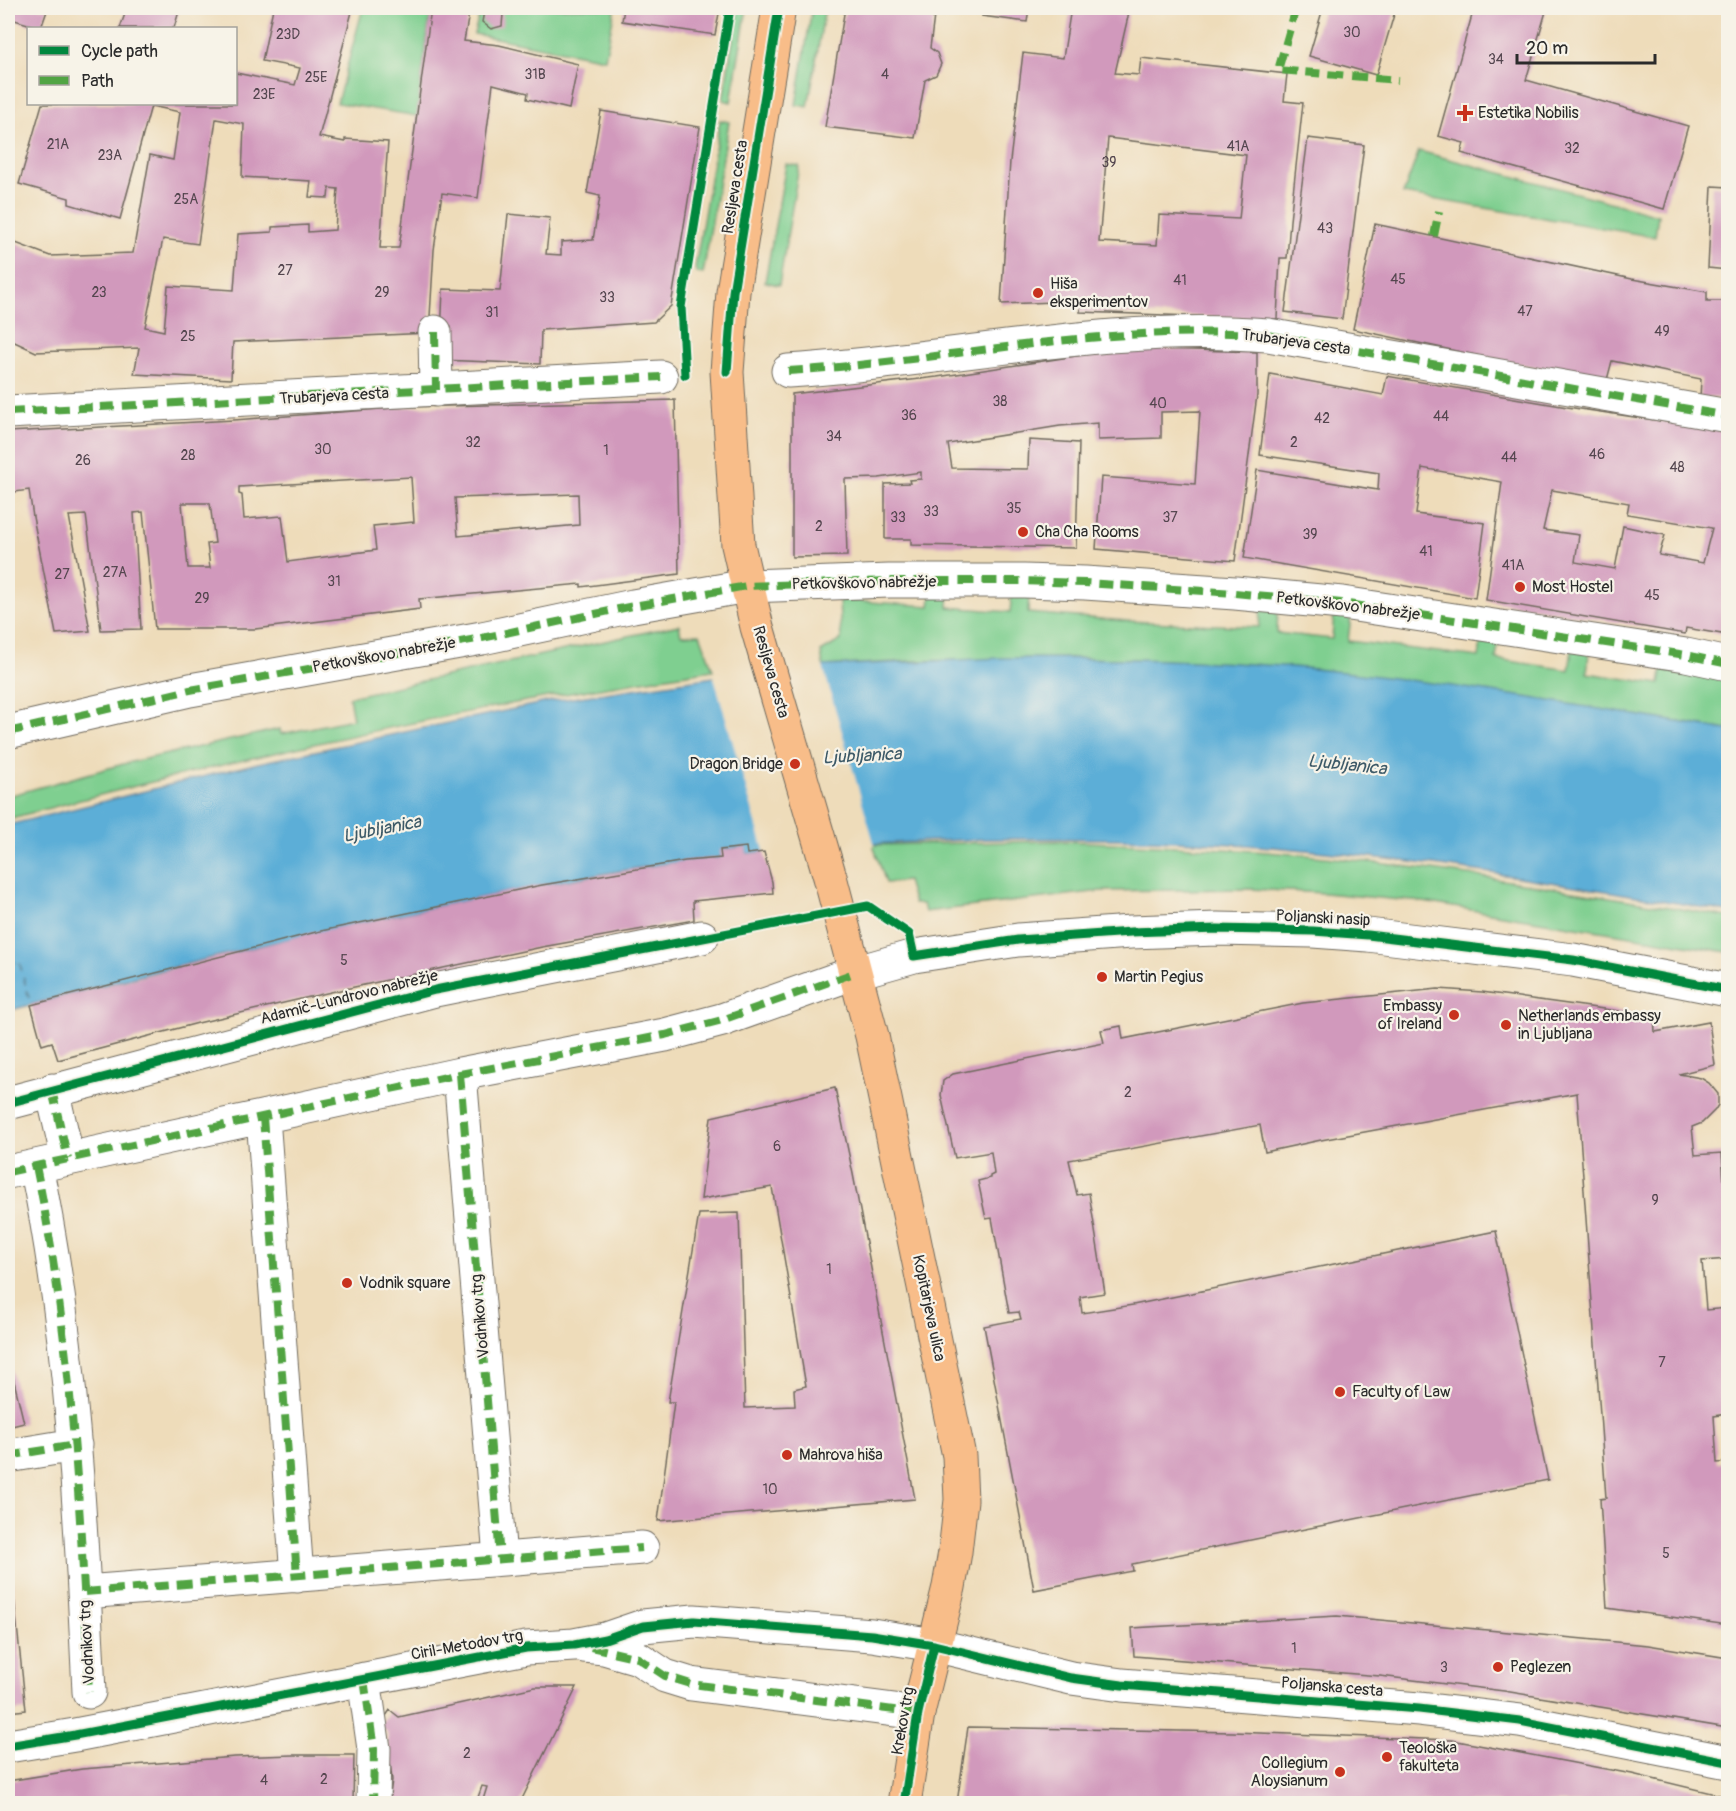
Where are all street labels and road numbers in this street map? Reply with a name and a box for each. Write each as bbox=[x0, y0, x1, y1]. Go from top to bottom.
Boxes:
street label: Resljeva cesta bbox=[718, 139, 752, 235]
street label: Trubarjeva cesta bbox=[1240, 324, 1352, 360]
street label: Trubarjeva cesta bbox=[279, 383, 389, 409]
street label: Petkovškovo nabrežje bbox=[791, 572, 937, 594]
street label: Petkovškovo nabrežje bbox=[1275, 587, 1421, 625]
street label: Resljeva cesta bbox=[748, 624, 794, 720]
street label: Petkovškovo nabrežje bbox=[311, 633, 457, 677]
street label: Poljanski nasip bbox=[1275, 906, 1371, 930]
street label: Adamič-Lundrovo nabrežje bbox=[258, 965, 440, 1029]
street label: Kopitarjeva ulica bbox=[908, 1253, 950, 1363]
street label: Vodnikov trg bbox=[466, 1273, 494, 1359]
street label: Vodnikov trg bbox=[75, 1599, 99, 1685]
street label: Ciril-Metodov trg bbox=[409, 1625, 525, 1665]
street label: Poljanska cesta bbox=[1280, 1673, 1384, 1701]
street label: Krekov trg bbox=[887, 1685, 919, 1757]

